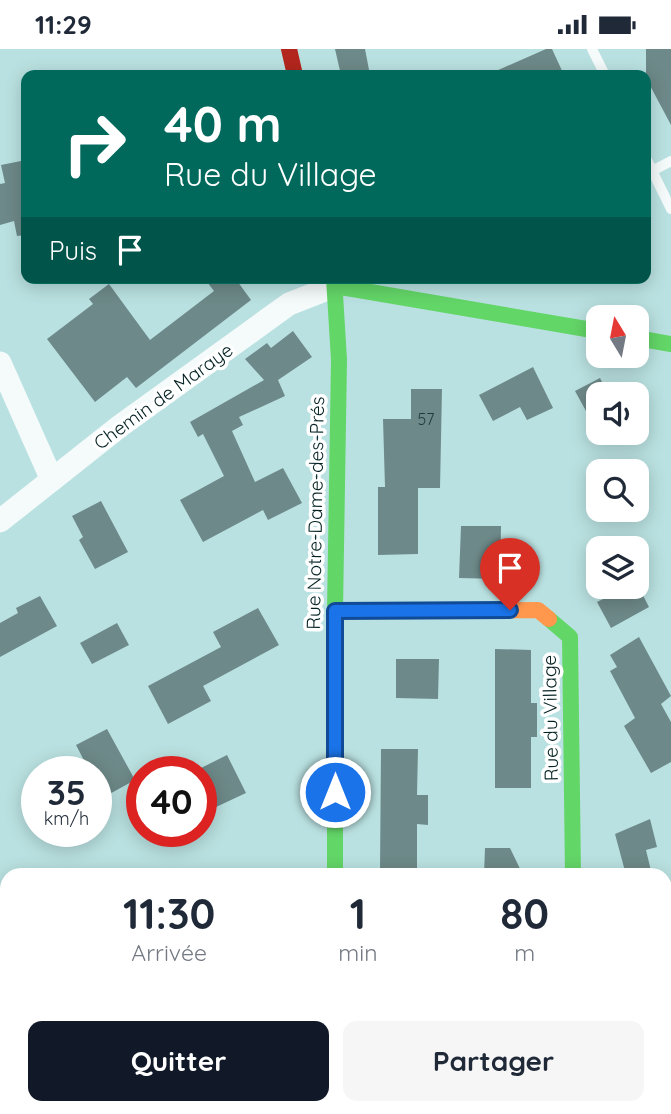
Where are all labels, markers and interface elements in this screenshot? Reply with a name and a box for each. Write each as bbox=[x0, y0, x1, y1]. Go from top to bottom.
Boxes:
text: 11:29 bbox=[35, 8, 92, 41]
text: 40 m bbox=[164, 93, 282, 154]
icon: right bbox=[49, 98, 140, 189]
text: Rue du Village bbox=[164, 154, 377, 194]
icon: arrive bbox=[111, 231, 149, 269]
text: Puis bbox=[49, 234, 97, 267]
north arrow bbox=[586, 305, 649, 367]
map controls bbox=[586, 305, 649, 599]
street label: Chemin de Maraye bbox=[89, 337, 237, 455]
button: sound bbox=[586, 382, 649, 445]
street label: Rue Notre-Dame-des-Prés bbox=[301, 396, 329, 630]
house number: 57 bbox=[418, 409, 434, 429]
button: search bbox=[586, 459, 649, 522]
button: layers bbox=[586, 536, 649, 599]
pin bbox=[480, 538, 540, 610]
icon: arrive bbox=[491, 549, 529, 587]
street label: Rue du Village bbox=[537, 655, 563, 781]
position arrow bbox=[298, 755, 372, 829]
speed limit sign: 40 bbox=[126, 756, 217, 847]
text: 35 bbox=[47, 770, 86, 814]
text: km/h bbox=[44, 807, 89, 830]
text: 11:30 bbox=[123, 887, 215, 940]
text: 1 bbox=[350, 887, 366, 940]
text: 80 bbox=[500, 887, 549, 940]
text: Arrivée bbox=[131, 938, 207, 967]
text: min bbox=[338, 938, 377, 967]
text: m bbox=[514, 938, 535, 967]
button: Quitter bbox=[28, 1021, 329, 1101]
button: Partager bbox=[343, 1021, 644, 1101]

